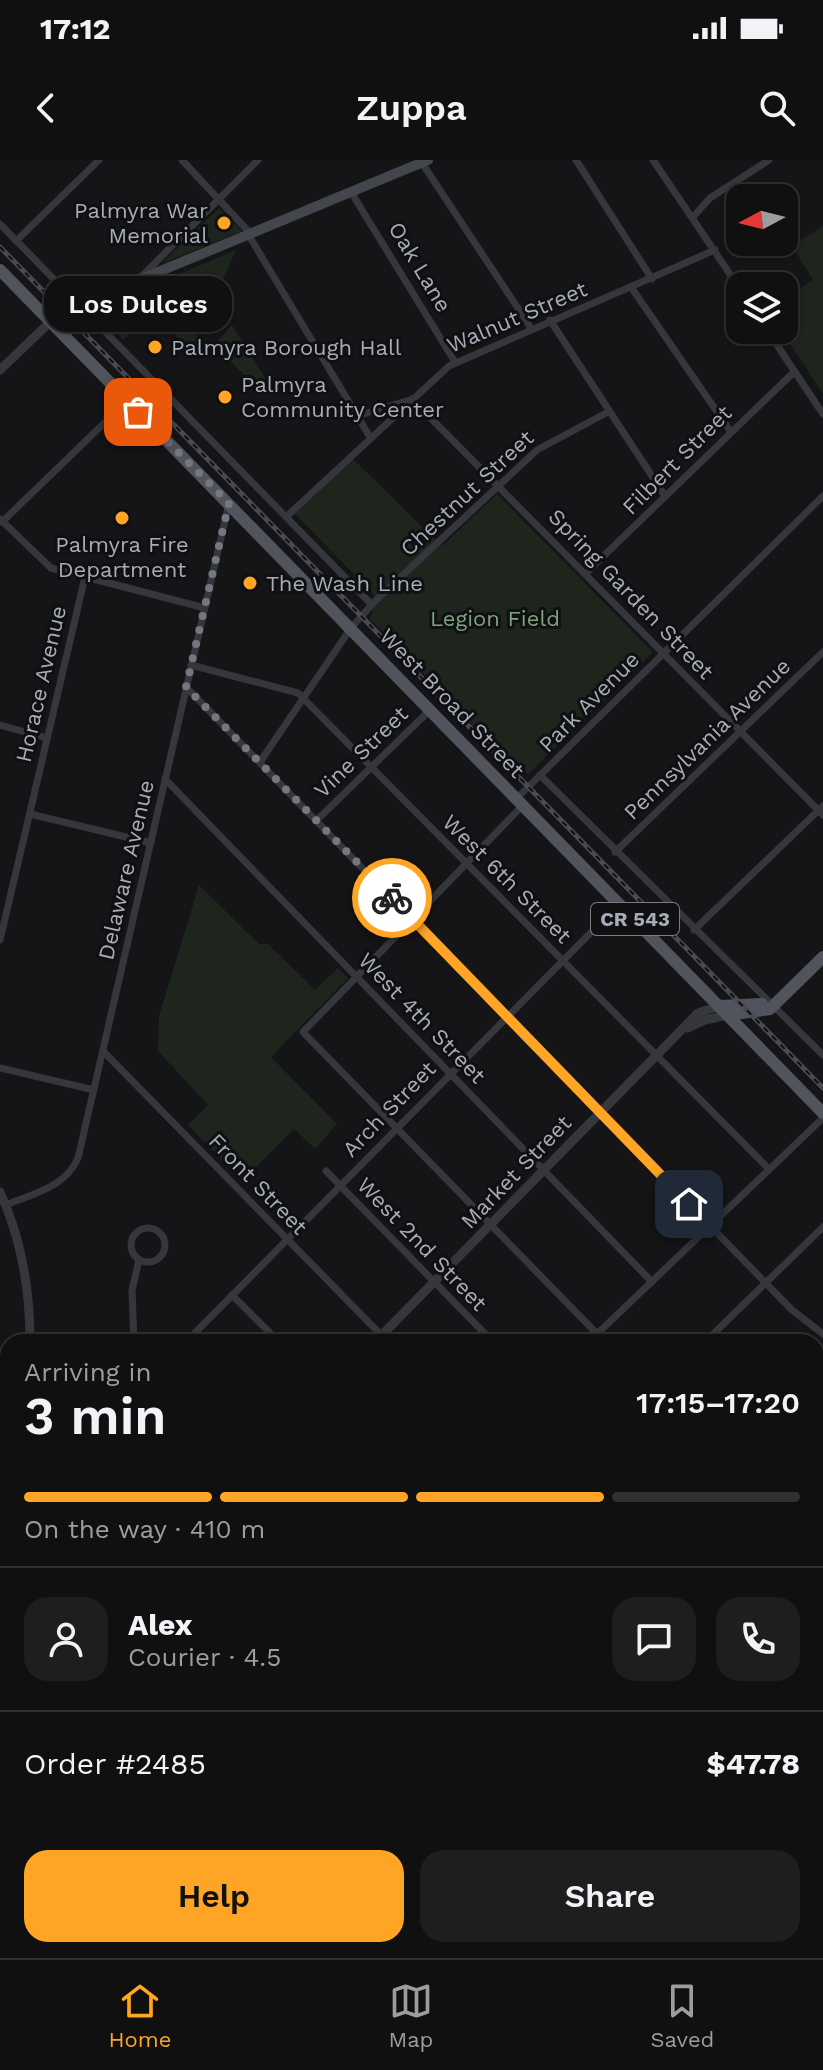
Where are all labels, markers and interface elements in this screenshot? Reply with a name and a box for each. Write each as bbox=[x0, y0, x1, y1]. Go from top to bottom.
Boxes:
text: 17:12 bbox=[40, 11, 111, 46]
icon: back bbox=[24, 86, 68, 130]
icon: search bbox=[755, 86, 799, 130]
text: Zuppa bbox=[356, 87, 467, 129]
north arrow bbox=[726, 184, 798, 256]
map controls bbox=[726, 184, 798, 344]
place label: Palmyra War Memorial bbox=[74, 198, 208, 248]
marker: Palmyra War Memorial bbox=[215, 214, 233, 232]
street label: Oak Lane bbox=[383, 218, 457, 316]
button: layers bbox=[726, 272, 798, 344]
callout: Los Dulces bbox=[44, 276, 232, 332]
street label: Walnut Street bbox=[443, 276, 591, 358]
text: Los Dulces bbox=[68, 289, 208, 319]
place label: Palmyra Borough Hall bbox=[171, 335, 402, 360]
marker: Palmyra Borough Hall bbox=[146, 338, 164, 356]
place label: Palmyra Community Center bbox=[241, 372, 444, 422]
pin bbox=[104, 378, 172, 446]
marker: Palmyra Community Center bbox=[216, 388, 234, 406]
icon: bag bbox=[116, 390, 160, 434]
street label: Filbert Street bbox=[617, 400, 737, 520]
street label: Chestnut Street bbox=[395, 425, 539, 561]
street label: Spring Garden Street bbox=[543, 504, 719, 684]
marker: Palmyra Fire Department bbox=[113, 509, 131, 527]
place label: Palmyra Fire Department bbox=[55, 532, 189, 582]
place label: The Wash Line bbox=[266, 571, 423, 596]
marker: The Wash Line bbox=[241, 574, 259, 592]
street label: Horace Avenue bbox=[11, 603, 71, 765]
park label: Legion Field bbox=[430, 606, 560, 631]
street label: West Broad Street bbox=[374, 623, 530, 783]
street label: Park Avenue bbox=[534, 647, 644, 757]
street label: Pennsylvania Avenue bbox=[619, 653, 795, 825]
street label: Vine Street bbox=[309, 701, 413, 803]
street label: Delaware Avenue bbox=[93, 778, 159, 962]
street label: West 6th Street bbox=[438, 810, 576, 948]
courier bbox=[352, 858, 432, 938]
icon: bike bbox=[370, 876, 414, 920]
road number: CR 543 bbox=[591, 903, 679, 935]
street label: West 4th Street bbox=[353, 948, 491, 1088]
street label: Arch Street bbox=[337, 1056, 441, 1162]
street label: Market Street bbox=[456, 1110, 576, 1234]
street label: Front Street bbox=[204, 1128, 312, 1240]
pin bbox=[655, 1170, 723, 1238]
street label: West 2nd Street bbox=[352, 1172, 492, 1316]
icon: home bbox=[667, 1182, 711, 1226]
text: Arriving in bbox=[24, 1357, 152, 1387]
text: 17:15–17:20 bbox=[636, 1385, 800, 1420]
text: 3 min bbox=[24, 1386, 167, 1447]
text: On the way · 410 m bbox=[24, 1514, 265, 1544]
button: person bbox=[24, 1597, 108, 1681]
button: chat bbox=[612, 1597, 696, 1681]
button: phone bbox=[716, 1597, 800, 1681]
text: Alex bbox=[128, 1607, 192, 1642]
text: Courier · 4.5 bbox=[128, 1642, 281, 1672]
text: Order #2485 bbox=[24, 1746, 206, 1781]
text: $47.78 bbox=[706, 1746, 800, 1781]
button: Help bbox=[24, 1850, 404, 1942]
button: Share bbox=[420, 1850, 800, 1942]
tab: Home bbox=[109, 1979, 171, 2052]
tab: Map bbox=[389, 1979, 433, 2052]
tab: Saved bbox=[651, 1979, 714, 2052]

